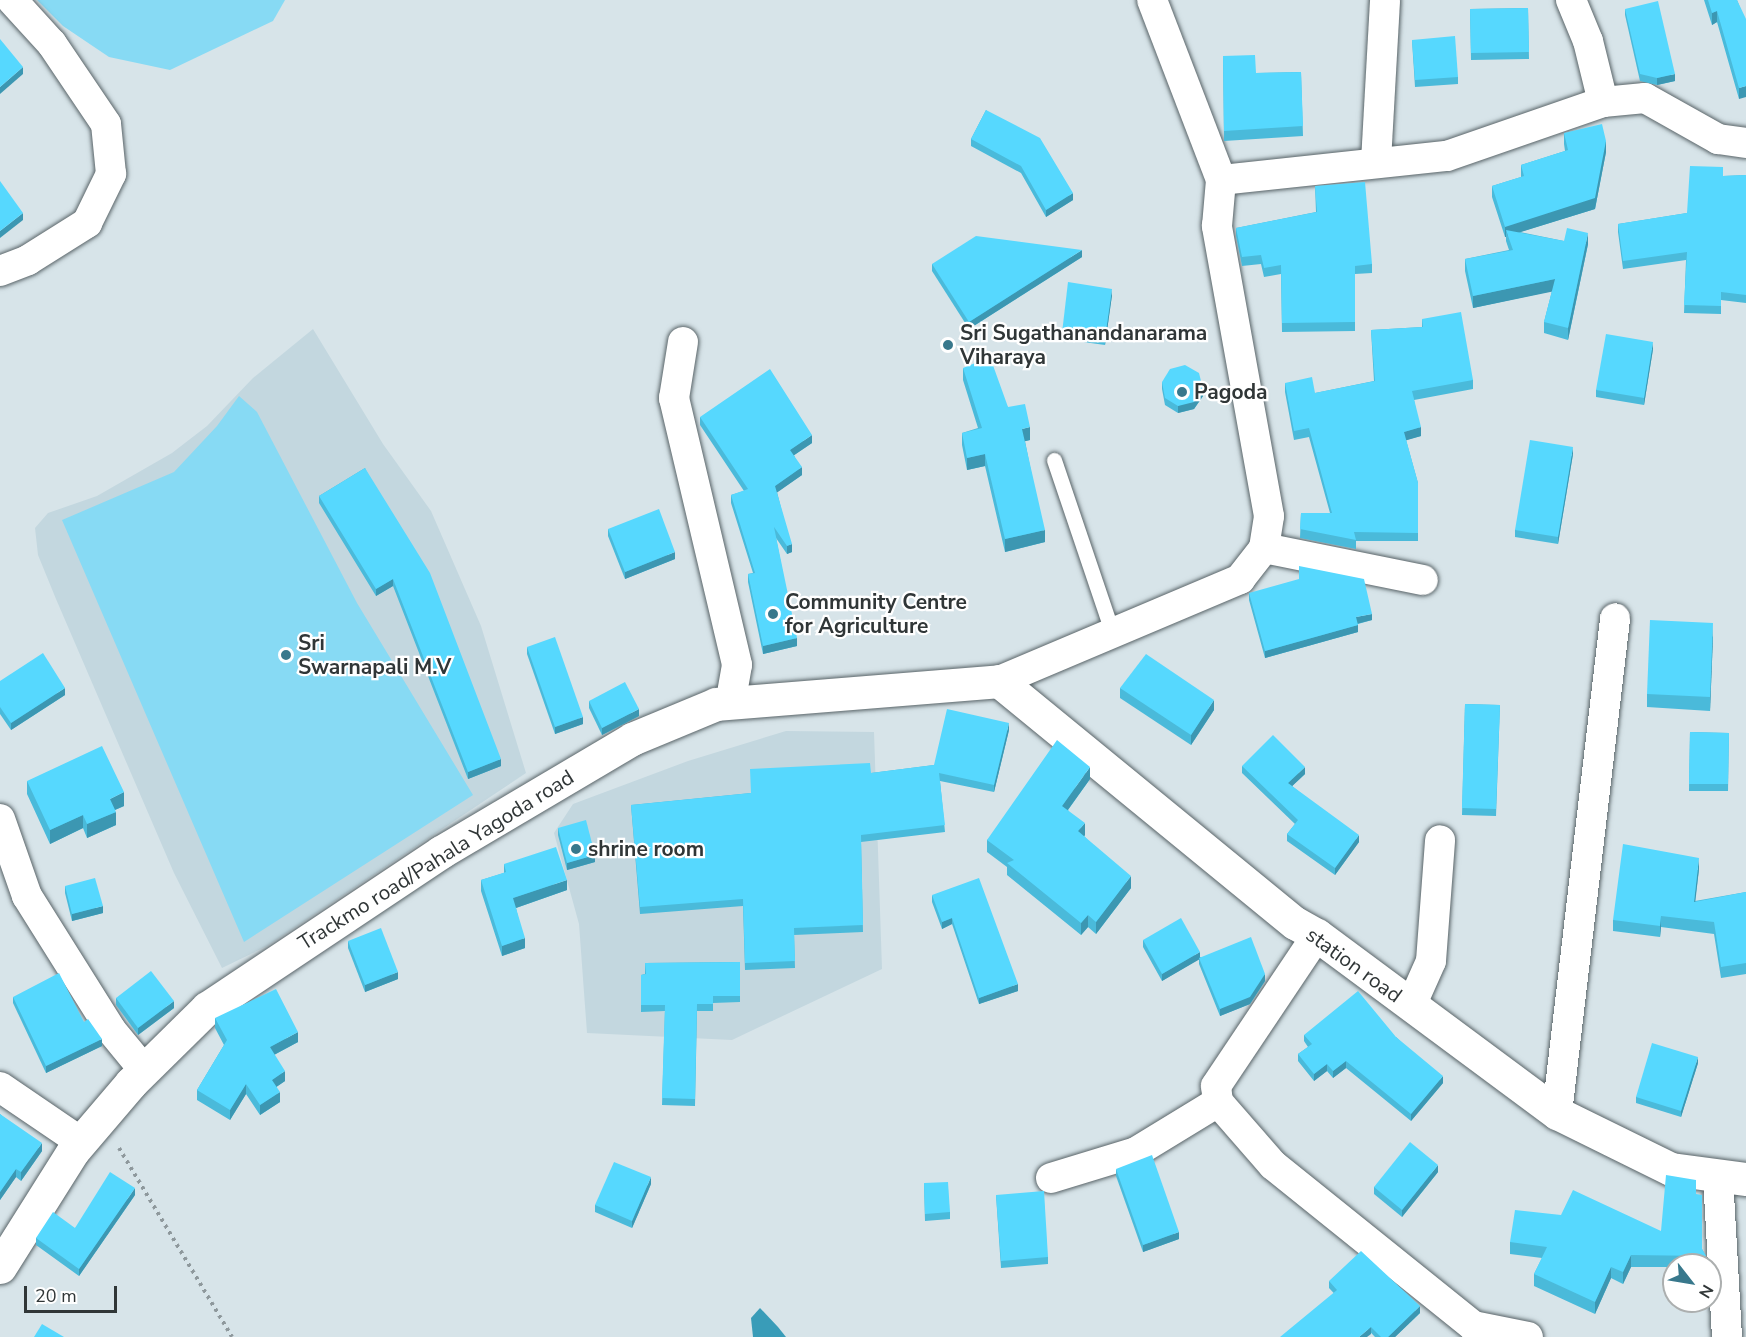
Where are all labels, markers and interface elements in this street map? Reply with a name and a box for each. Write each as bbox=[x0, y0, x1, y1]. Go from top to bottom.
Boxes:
place label: Sri Sugathanandanarama Viharaya bbox=[960, 320, 1207, 370]
marker: Sri Sugathanandanarama Viharaya bbox=[941, 338, 955, 352]
place label: Pagoda bbox=[1194, 379, 1268, 405]
marker: Pagoda bbox=[1175, 385, 1189, 399]
place label: Community Centre for Agriculture bbox=[785, 589, 967, 639]
marker: Community Centre for Agriculture bbox=[766, 607, 780, 621]
place label: Sri Swarnapali M.V bbox=[298, 630, 451, 680]
marker: Sri Swarnapali M.V bbox=[279, 648, 293, 662]
street label: Trackmo road/Pahala Yagoda road bbox=[294, 764, 578, 956]
place label: shrine room bbox=[588, 836, 704, 862]
marker: shrine room bbox=[569, 842, 583, 856]
street label: station road bbox=[1301, 922, 1407, 1008]
north arrow bbox=[1662, 1253, 1722, 1313]
scale bar bbox=[27, 1274, 120, 1312]
text: N bbox=[1693, 1280, 1718, 1302]
text: 20 m bbox=[35, 1284, 77, 1308]

